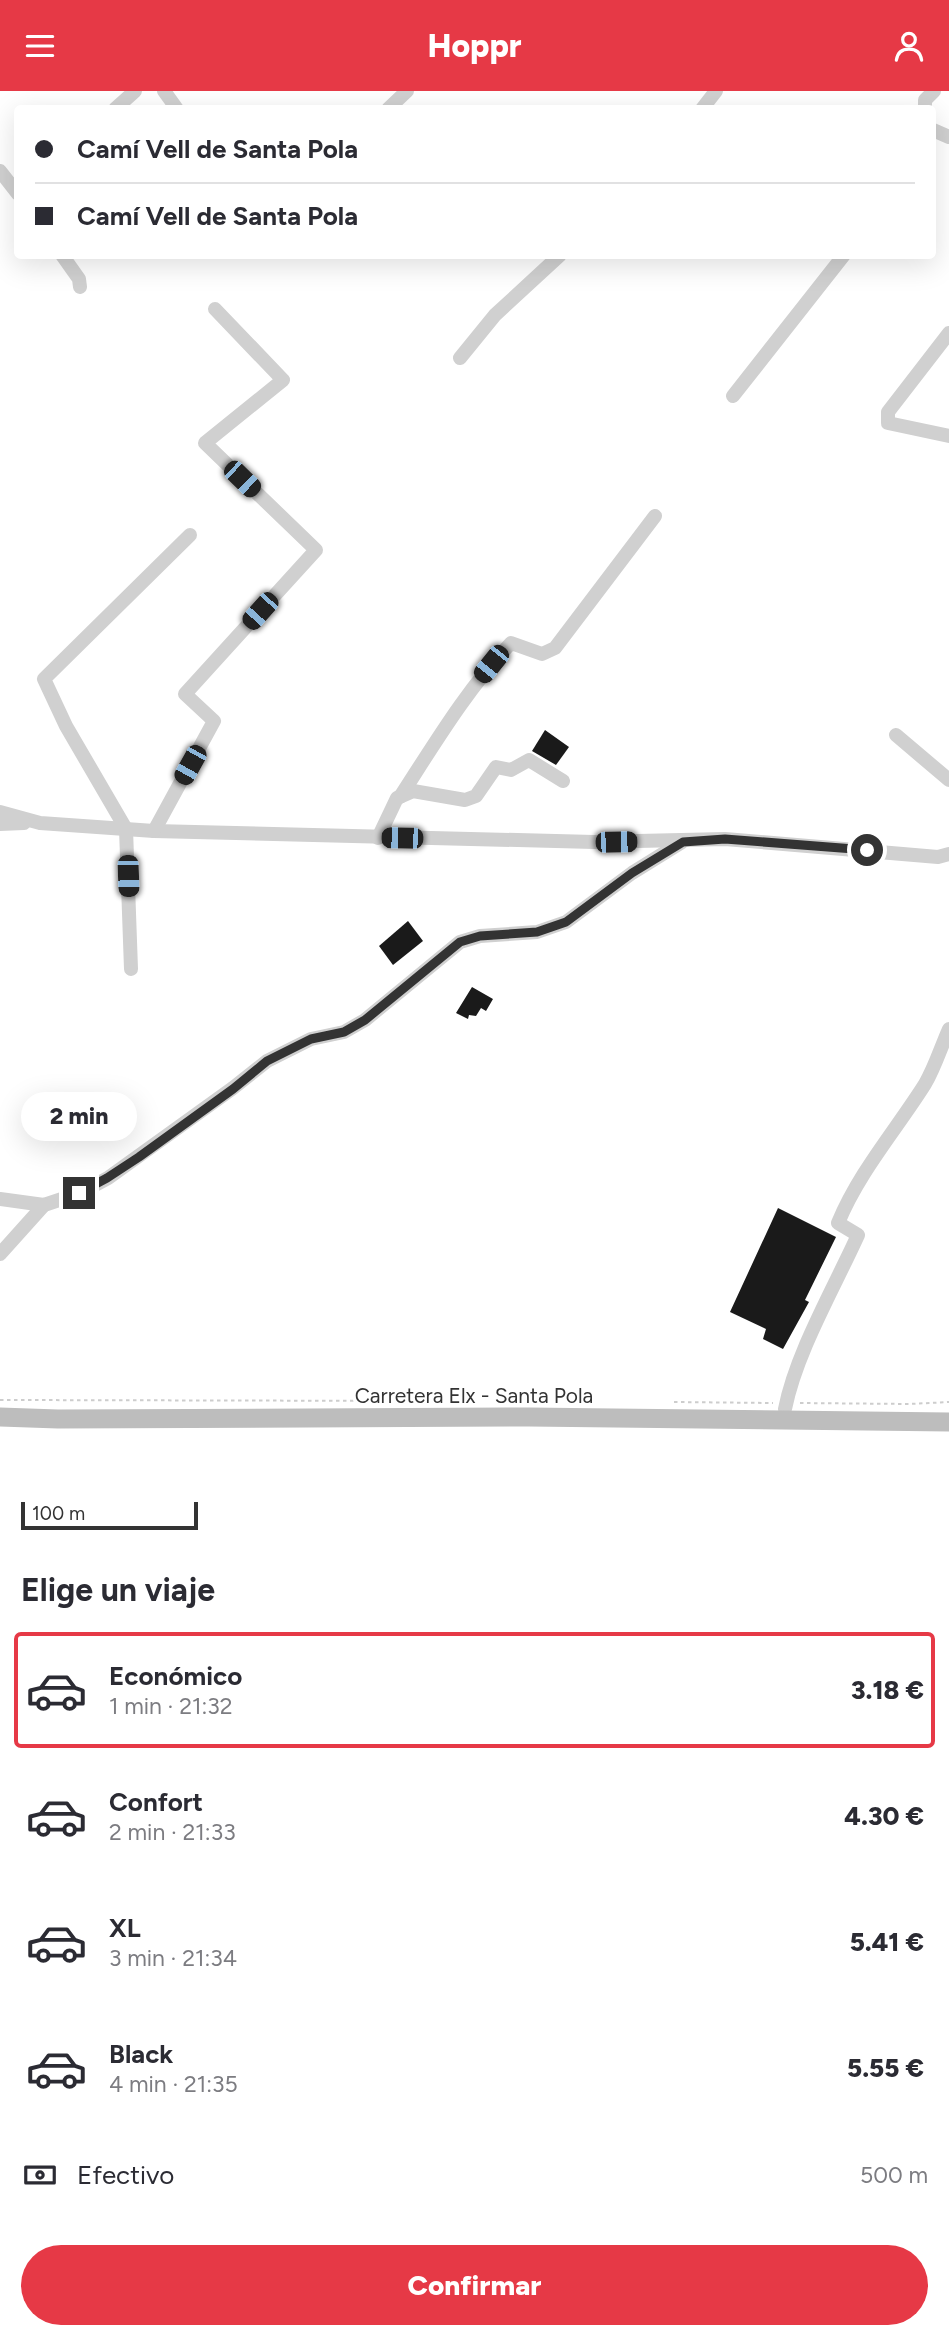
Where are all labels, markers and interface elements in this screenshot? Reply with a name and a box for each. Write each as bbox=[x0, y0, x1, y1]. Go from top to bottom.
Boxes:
icon: menu bbox=[21, 27, 59, 65]
text: Hoppr bbox=[427, 27, 522, 65]
icon: person bbox=[890, 27, 928, 65]
text: Camí Vell de Santa Pola bbox=[77, 133, 358, 165]
text: Camí Vell de Santa Pola bbox=[77, 200, 358, 232]
car bbox=[220, 457, 265, 501]
car bbox=[239, 588, 282, 634]
car bbox=[470, 641, 513, 687]
car bbox=[171, 742, 210, 788]
car bbox=[381, 827, 424, 849]
car bbox=[595, 831, 638, 853]
route start bbox=[851, 834, 883, 866]
car bbox=[117, 855, 140, 897]
callout: 2 min bbox=[21, 1091, 137, 1141]
text: 2 min bbox=[50, 1102, 108, 1130]
route end bbox=[63, 1177, 95, 1209]
street label: Carretera Elx - Santa Pola bbox=[355, 1383, 593, 1408]
scale bar bbox=[21, 1499, 198, 1531]
text: 100 m bbox=[32, 1502, 85, 1525]
text: Elige un viaje bbox=[21, 1571, 215, 1609]
icon: car bbox=[25, 1659, 88, 1722]
text: Económico bbox=[109, 1660, 242, 1692]
text: 3.18 € bbox=[851, 1674, 924, 1706]
text: 1 min · 21:32 bbox=[109, 1692, 233, 1720]
icon: car bbox=[25, 1785, 88, 1848]
text: Confort bbox=[109, 1786, 203, 1818]
text: 4.30 € bbox=[844, 1800, 924, 1832]
text: 2 min · 21:33 bbox=[109, 1818, 236, 1846]
icon: car bbox=[25, 1911, 88, 1974]
text: XL bbox=[109, 1912, 141, 1944]
text: 5.41 € bbox=[850, 1926, 924, 1958]
text: 3 min · 21:34 bbox=[109, 1944, 237, 1972]
icon: car bbox=[25, 2037, 88, 2100]
text: Black bbox=[109, 2038, 173, 2070]
text: 5.55 € bbox=[847, 2052, 924, 2084]
text: 4 min · 21:35 bbox=[109, 2070, 238, 2098]
icon: cash bbox=[21, 2156, 59, 2194]
text: Efectivo bbox=[77, 2159, 174, 2191]
text: 500 m bbox=[860, 2161, 928, 2189]
button: Confirmar bbox=[21, 2245, 928, 2325]

